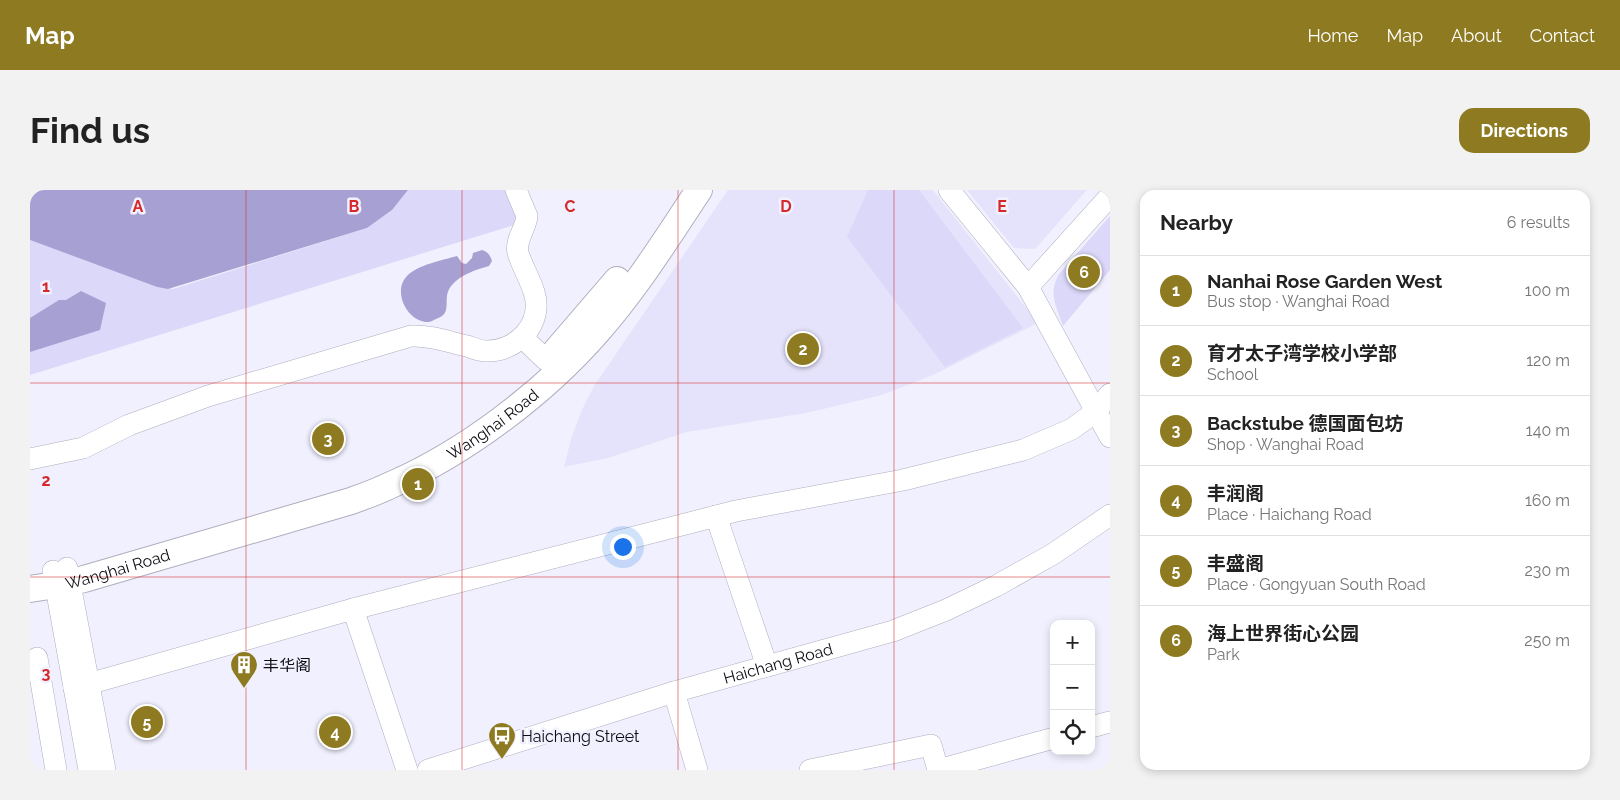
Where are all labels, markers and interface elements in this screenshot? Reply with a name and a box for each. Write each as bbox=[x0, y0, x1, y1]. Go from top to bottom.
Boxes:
text: Map bbox=[25, 21, 75, 50]
text: Home bbox=[1307, 25, 1358, 46]
text: Map bbox=[1386, 25, 1423, 46]
text: About bbox=[1451, 25, 1502, 46]
text: Contact bbox=[1530, 25, 1595, 46]
button: Directions bbox=[1459, 108, 1590, 153]
text: Find us bbox=[30, 110, 150, 151]
text: A bbox=[133, 197, 144, 216]
text: B bbox=[349, 197, 360, 216]
text: C bbox=[565, 197, 576, 216]
text: D bbox=[780, 197, 792, 216]
text: E bbox=[997, 197, 1007, 216]
text: Nearby bbox=[1160, 210, 1233, 235]
text: 6 results bbox=[1507, 213, 1570, 232]
pin: 6 bbox=[1068, 253, 1100, 291]
text: Nanhai Rose Garden West bbox=[1207, 270, 1442, 292]
text: 1 bbox=[42, 277, 50, 296]
text: 1 bbox=[1172, 281, 1180, 300]
text: 100 m bbox=[1525, 281, 1570, 300]
text: Bus stop · Wanghai Road bbox=[1207, 292, 1390, 311]
pin: 2 bbox=[787, 330, 819, 368]
text: 育才太子湾学校小学部 bbox=[1207, 342, 1397, 364]
text: 2 bbox=[1171, 351, 1181, 370]
text: 120 m bbox=[1526, 351, 1570, 370]
text: School bbox=[1207, 365, 1258, 384]
street label: Wanghai Road bbox=[444, 385, 542, 464]
text: Backstube 德国面包坊 bbox=[1207, 412, 1403, 434]
pin: 3 bbox=[312, 420, 344, 458]
text: 3 bbox=[1172, 421, 1180, 440]
text: 140 m bbox=[1526, 421, 1570, 440]
text: Shop · Wanghai Road bbox=[1207, 435, 1364, 454]
pin: 1 bbox=[402, 465, 434, 503]
text: 2 bbox=[41, 471, 51, 490]
text: 丰润阁 bbox=[1207, 482, 1264, 504]
text: 4 bbox=[1171, 491, 1181, 510]
text: 160 m bbox=[1525, 491, 1570, 510]
text: Place · Haichang Road bbox=[1207, 505, 1372, 524]
your location bbox=[610, 534, 636, 560]
street label: Wanghai Road bbox=[64, 545, 172, 593]
text: 丰盛阁 bbox=[1207, 552, 1264, 574]
text: 5 bbox=[1172, 561, 1180, 580]
text: 230 m bbox=[1525, 561, 1570, 580]
text: Place · Gongyuan South Road bbox=[1207, 575, 1426, 594]
map controls bbox=[1050, 620, 1095, 755]
button: + bbox=[1050, 620, 1095, 665]
text: 海上世界街心公园 bbox=[1207, 622, 1359, 644]
text: 6 bbox=[1171, 631, 1181, 650]
text: 250 m bbox=[1524, 631, 1570, 650]
street label: Haichang Road bbox=[721, 639, 835, 688]
text: Park bbox=[1207, 645, 1240, 664]
building icon: 丰华阁 bbox=[229, 650, 259, 689]
place label: 丰华阁 bbox=[263, 656, 311, 675]
text: 3 bbox=[42, 664, 51, 683]
button: − bbox=[1050, 665, 1095, 710]
pin: 5 bbox=[131, 703, 163, 741]
button: locate bbox=[1050, 710, 1095, 755]
pin: 4 bbox=[319, 713, 351, 751]
bus stop icon: Haichang Street bbox=[487, 721, 517, 760]
place label: Haichang Street bbox=[521, 727, 640, 746]

